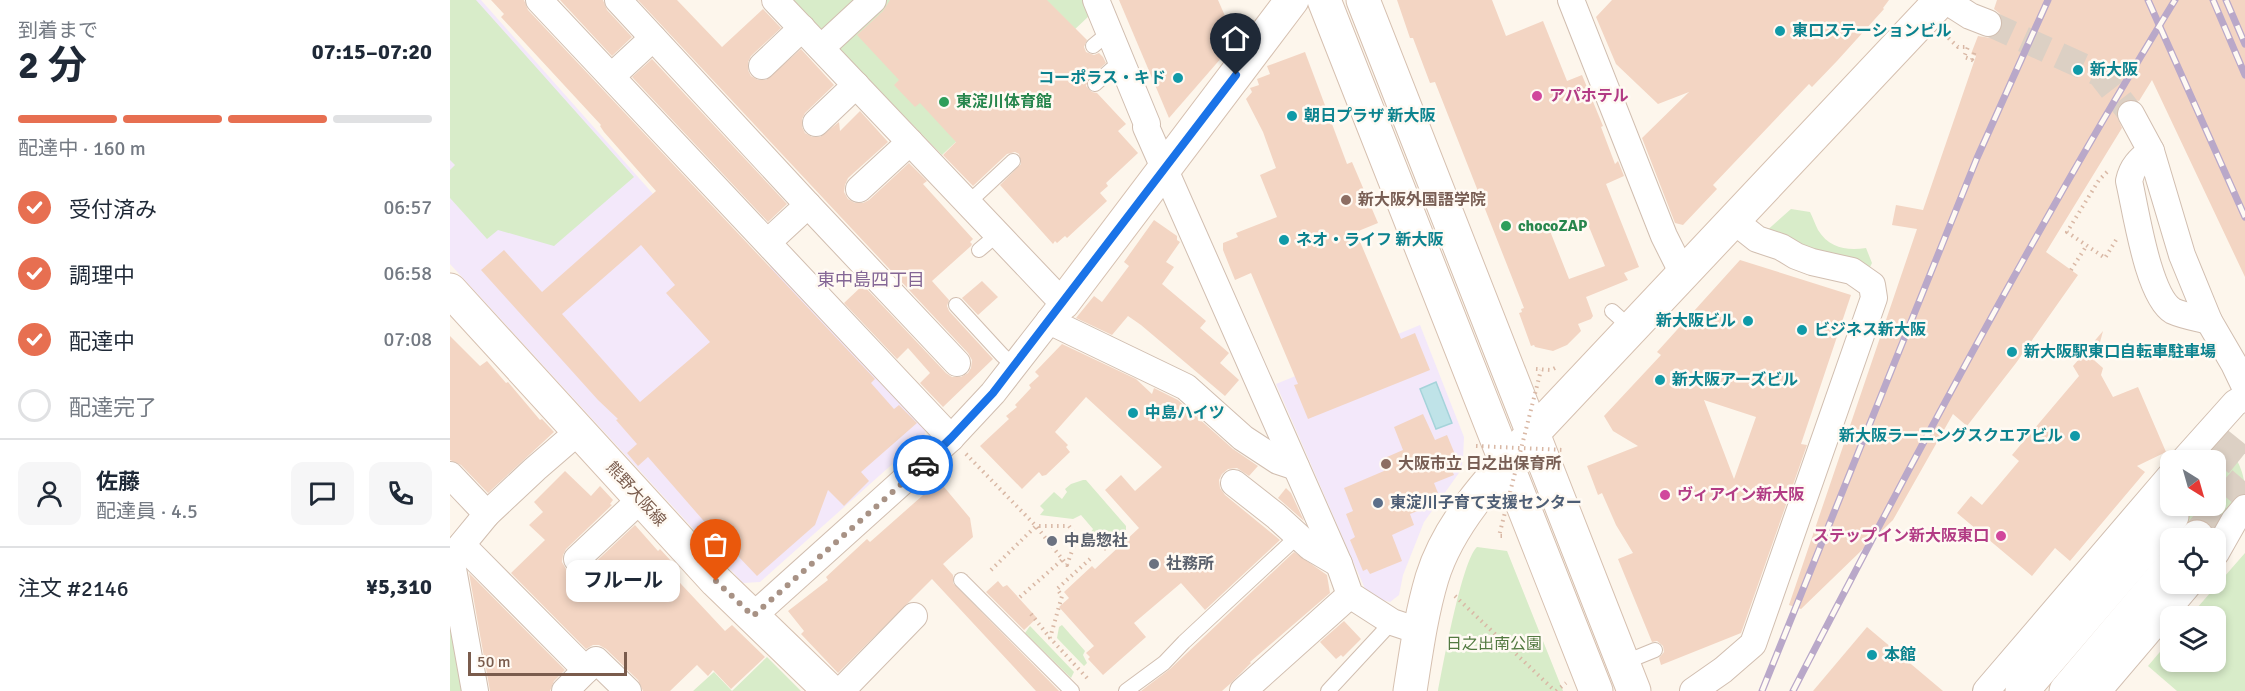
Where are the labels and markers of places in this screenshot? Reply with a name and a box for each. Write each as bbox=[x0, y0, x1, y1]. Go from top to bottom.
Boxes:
pin bbox=[1210, 13, 1261, 75]
place label: 東口ステーションビル bbox=[1792, 21, 1952, 41]
marker: 東口ステーションビル bbox=[1773, 24, 1787, 38]
place label: 新大阪 bbox=[2090, 60, 2138, 80]
marker: 新大阪 bbox=[2071, 63, 2085, 77]
place label: コーポラス・キド bbox=[1038, 68, 1166, 88]
marker: コーポラス・キド bbox=[1171, 71, 1185, 85]
place label: アパホテル bbox=[1549, 86, 1629, 106]
marker: アパホテル bbox=[1530, 89, 1544, 103]
place label: 東淀川体育館 bbox=[956, 92, 1052, 112]
marker: 東淀川体育館 bbox=[937, 95, 951, 109]
place label: 朝日プラザ 新大阪 bbox=[1304, 106, 1436, 126]
marker: 朝日プラザ 新大阪 bbox=[1285, 109, 1299, 123]
place label: 新大阪外国語学院 bbox=[1358, 190, 1486, 210]
marker: 新大阪外国語学院 bbox=[1339, 193, 1353, 207]
place label: chocoZAP bbox=[1518, 216, 1587, 236]
marker: chocoZAP bbox=[1499, 219, 1513, 233]
place label: ネオ・ライフ 新大阪 bbox=[1296, 230, 1444, 250]
marker: ネオ・ライフ 新大阪 bbox=[1277, 233, 1291, 247]
place label: 新大阪ビル bbox=[1656, 311, 1736, 331]
marker: 新大阪ビル bbox=[1741, 314, 1755, 328]
place label: ビジネス新大阪 bbox=[1814, 320, 1926, 340]
marker: ビジネス新大阪 bbox=[1795, 323, 1809, 337]
place label: 新大阪駅東口自転車駐車場 bbox=[2024, 342, 2216, 362]
marker: 新大阪駅東口自転車駐車場 bbox=[2005, 345, 2019, 359]
place label: 新大阪アーズビル bbox=[1672, 370, 1798, 390]
marker: 新大阪アーズビル bbox=[1653, 373, 1667, 387]
place label: 中島ハイツ bbox=[1145, 403, 1225, 423]
marker: 中島ハイツ bbox=[1126, 406, 1140, 420]
place label: 新大阪ラーニングスクエアビル bbox=[1839, 426, 2063, 446]
marker: 新大阪ラーニングスクエアビル bbox=[2068, 429, 2082, 443]
place label: 大阪市立 日之出保育所 bbox=[1398, 454, 1562, 474]
marker: 大阪市立 日之出保育所 bbox=[1379, 457, 1393, 471]
place label: ヴィアイン新大阪 bbox=[1677, 485, 1804, 505]
marker: ヴィアイン新大阪 bbox=[1658, 488, 1672, 502]
place label: 東淀川子育て支援センター bbox=[1390, 493, 1582, 513]
marker: 東淀川子育て支援センター bbox=[1371, 496, 1385, 510]
pin bbox=[690, 519, 741, 581]
place label: ステップイン新大阪東口 bbox=[1813, 526, 1989, 546]
marker: ステップイン新大阪東口 bbox=[1994, 529, 2008, 543]
place label: 中島惣社 bbox=[1064, 531, 1128, 551]
marker: 中島惣社 bbox=[1045, 534, 1059, 548]
place label: 社務所 bbox=[1166, 554, 1214, 574]
marker: 社務所 bbox=[1147, 557, 1161, 571]
callout: フルール bbox=[566, 560, 680, 602]
place label: 本館 bbox=[1884, 645, 1916, 665]
marker: 本館 bbox=[1865, 648, 1879, 662]

